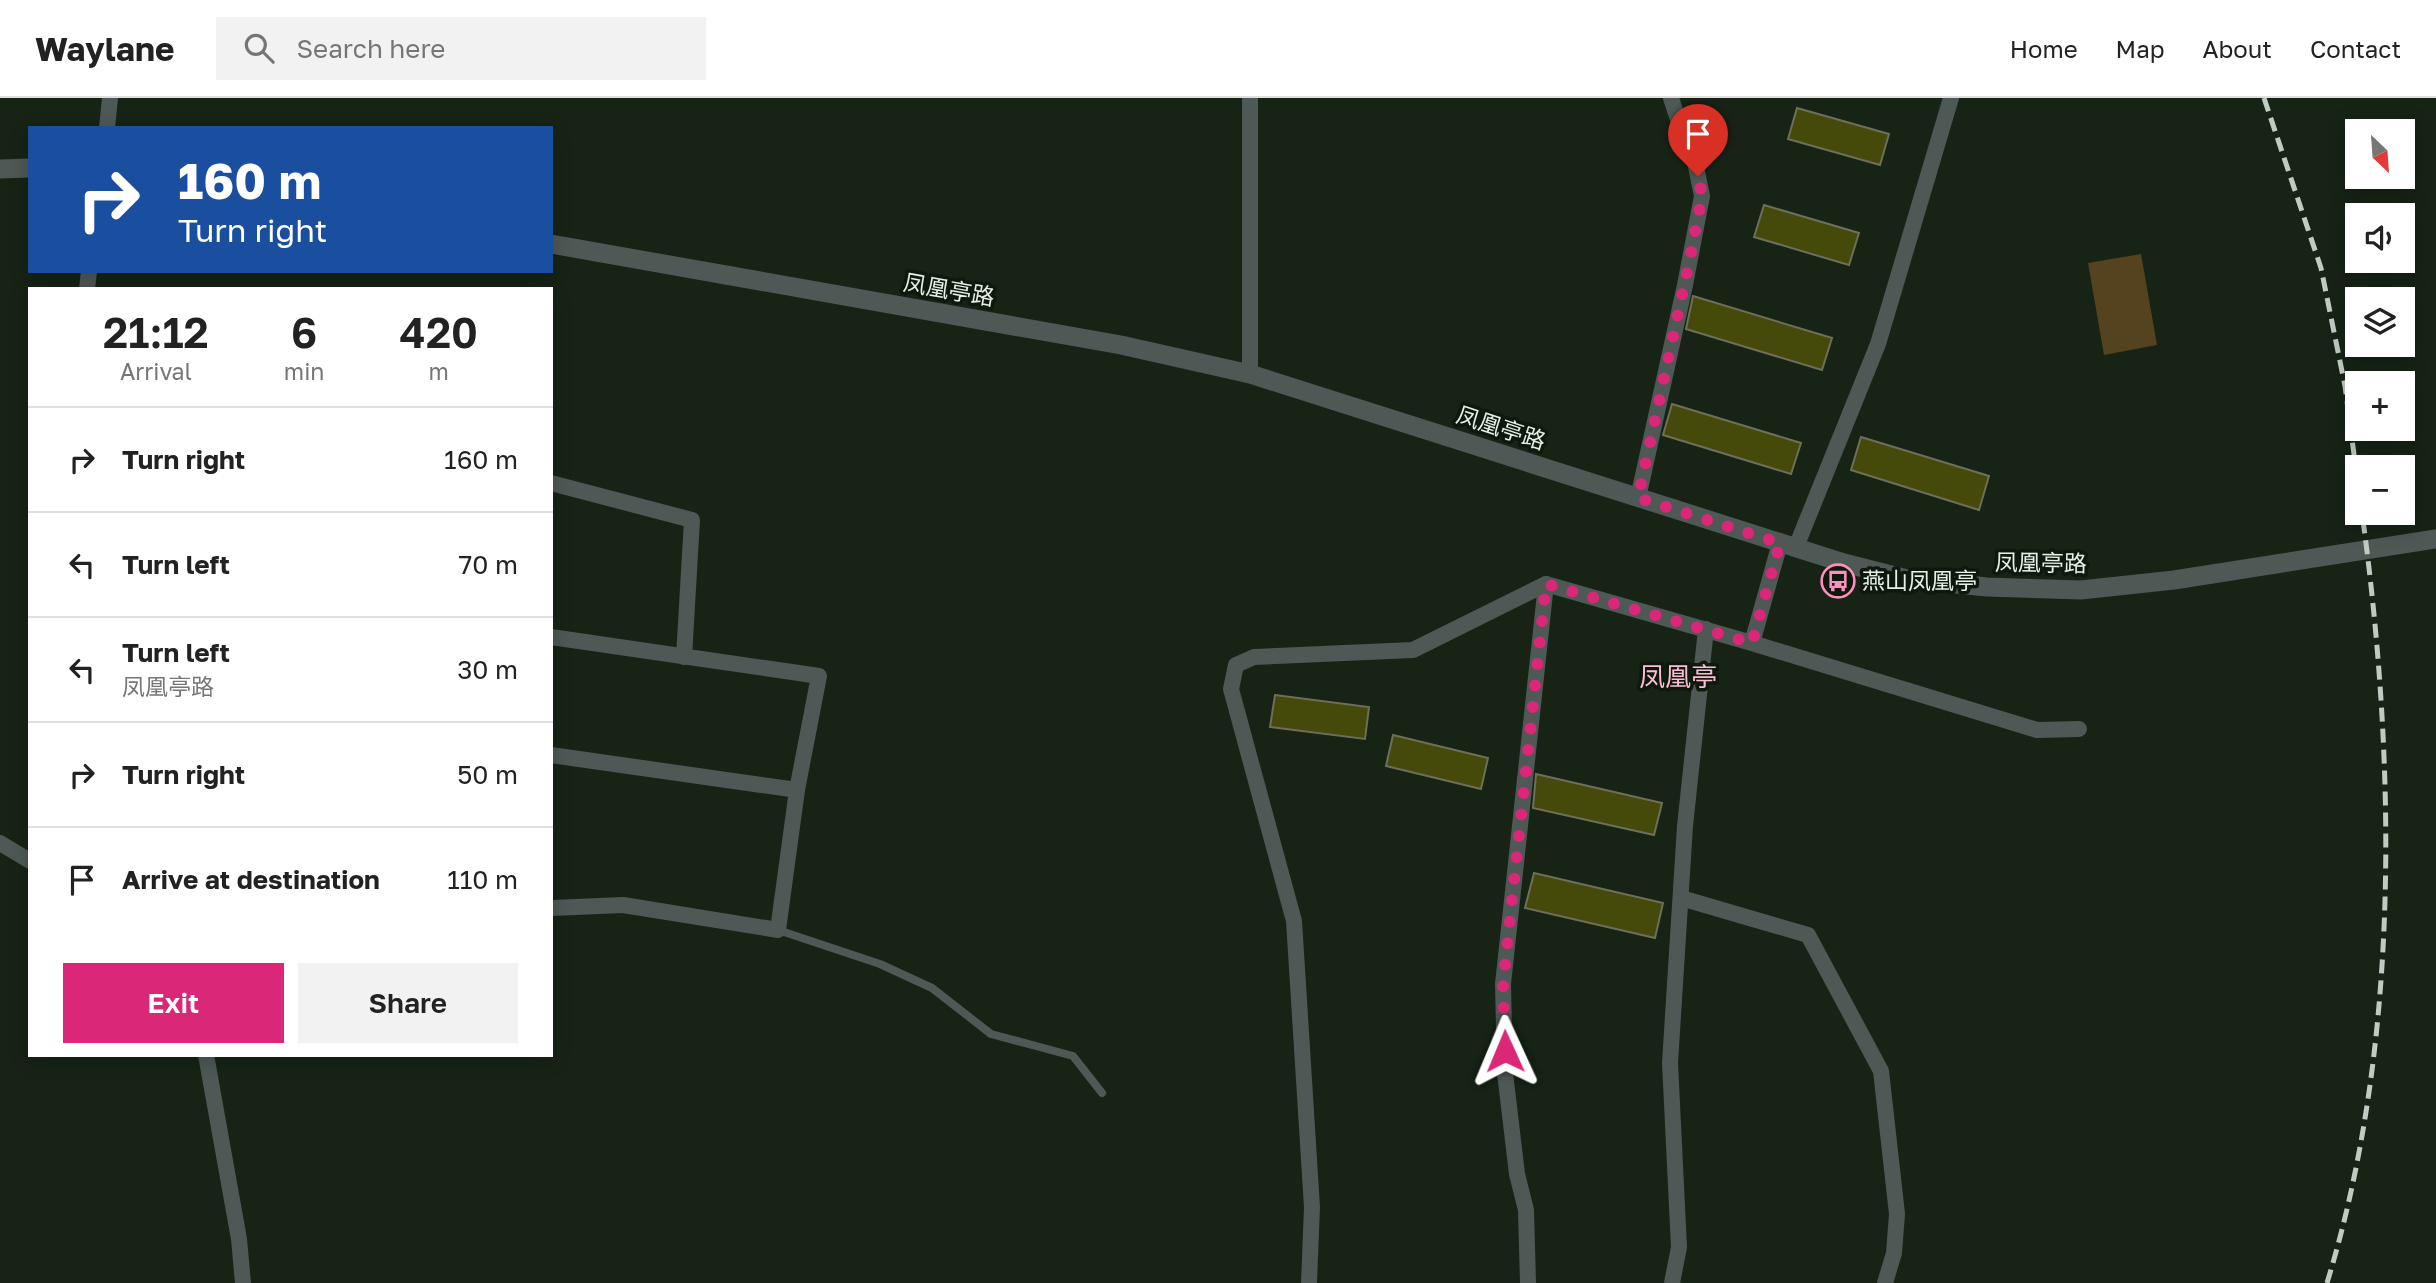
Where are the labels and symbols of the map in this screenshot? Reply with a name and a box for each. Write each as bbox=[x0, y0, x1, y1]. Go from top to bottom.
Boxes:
pin bbox=[1668, 104, 1728, 176]
north arrow bbox=[2345, 119, 2415, 189]
street label: 凤凰亭路 bbox=[901, 267, 997, 311]
street label: 凤凰亭路 bbox=[1453, 400, 1549, 455]
street label: 凤凰亭路 bbox=[1995, 547, 2087, 577]
bus stop icon: 燕山凤凰亭 bbox=[1819, 562, 1857, 600]
place label: 燕山凤凰亭 bbox=[1862, 566, 1977, 594]
district label: 凤凰亭 bbox=[1639, 661, 1717, 692]
position arrow bbox=[1468, 1014, 1542, 1088]

